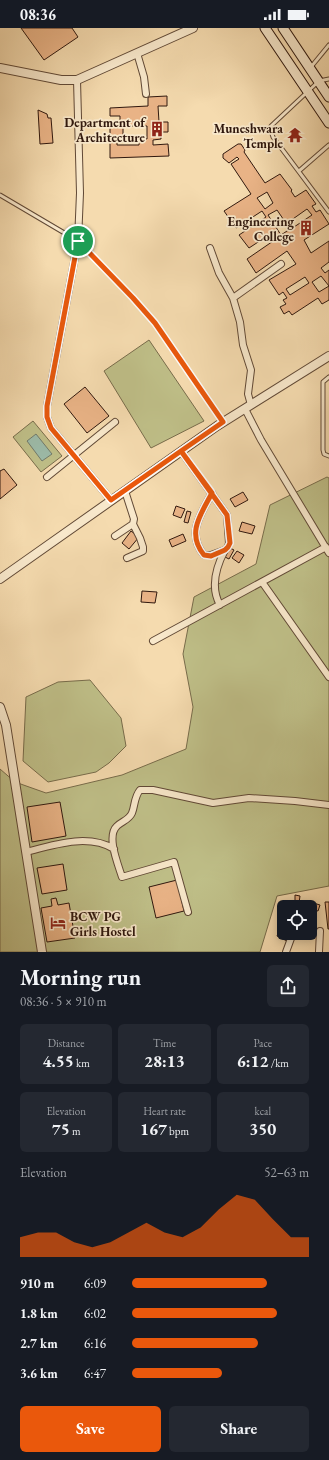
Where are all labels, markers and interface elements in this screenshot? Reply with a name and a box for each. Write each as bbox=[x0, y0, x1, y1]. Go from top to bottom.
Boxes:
text: 08:36 bbox=[20, 5, 56, 24]
place label: Department of Architecture bbox=[64, 114, 147, 146]
building icon: Department of Architecture bbox=[148, 120, 166, 138]
place label: Muneshwara Temple bbox=[214, 120, 284, 152]
temple icon: Muneshwara Temple bbox=[286, 126, 304, 144]
place label: Engineering College bbox=[228, 213, 295, 245]
building icon: Engineering College bbox=[297, 219, 315, 237]
pin bbox=[61, 224, 95, 258]
icon: arrive bbox=[67, 230, 89, 252]
map controls bbox=[277, 900, 317, 940]
button: locate bbox=[277, 900, 317, 940]
place label: BCW PG Girls Hostel bbox=[70, 908, 136, 940]
hotel icon: BCW PG Girls Hostel bbox=[49, 914, 67, 932]
text: Morning run bbox=[20, 963, 141, 992]
button: share bbox=[267, 965, 309, 1007]
text: 08:36 · 5 × 910 m bbox=[20, 993, 107, 1010]
text: Distance bbox=[48, 1036, 85, 1050]
text: Time bbox=[153, 1036, 176, 1050]
text: Pace bbox=[254, 1036, 272, 1050]
text: 4.55 bbox=[43, 1050, 74, 1072]
text: 28:13 bbox=[144, 1050, 185, 1072]
text: 6:12 bbox=[237, 1050, 269, 1072]
text: km bbox=[74, 1056, 90, 1070]
text: /km bbox=[269, 1056, 289, 1070]
text: Elevation bbox=[46, 1104, 86, 1118]
text: Heart rate bbox=[143, 1104, 186, 1118]
text: kcal bbox=[255, 1104, 271, 1118]
text: 75 bbox=[52, 1118, 70, 1140]
text: 167 bbox=[140, 1118, 167, 1140]
text: 350 bbox=[249, 1118, 276, 1140]
text: m bbox=[70, 1124, 81, 1138]
text: bpm bbox=[167, 1124, 189, 1138]
text: Elevation bbox=[20, 1164, 67, 1181]
text: 52–63 m bbox=[264, 1164, 309, 1181]
text: 910 m bbox=[20, 1275, 54, 1292]
text: 6:09 bbox=[84, 1275, 106, 1292]
text: 1.8 km bbox=[20, 1305, 58, 1322]
text: 6:02 bbox=[84, 1305, 106, 1322]
text: 2.7 km bbox=[20, 1335, 58, 1352]
text: 6:16 bbox=[84, 1335, 106, 1352]
text: 3.6 km bbox=[20, 1365, 58, 1382]
text: 6:47 bbox=[84, 1365, 106, 1382]
button: Save bbox=[20, 1406, 161, 1452]
button: Share bbox=[169, 1406, 309, 1452]

